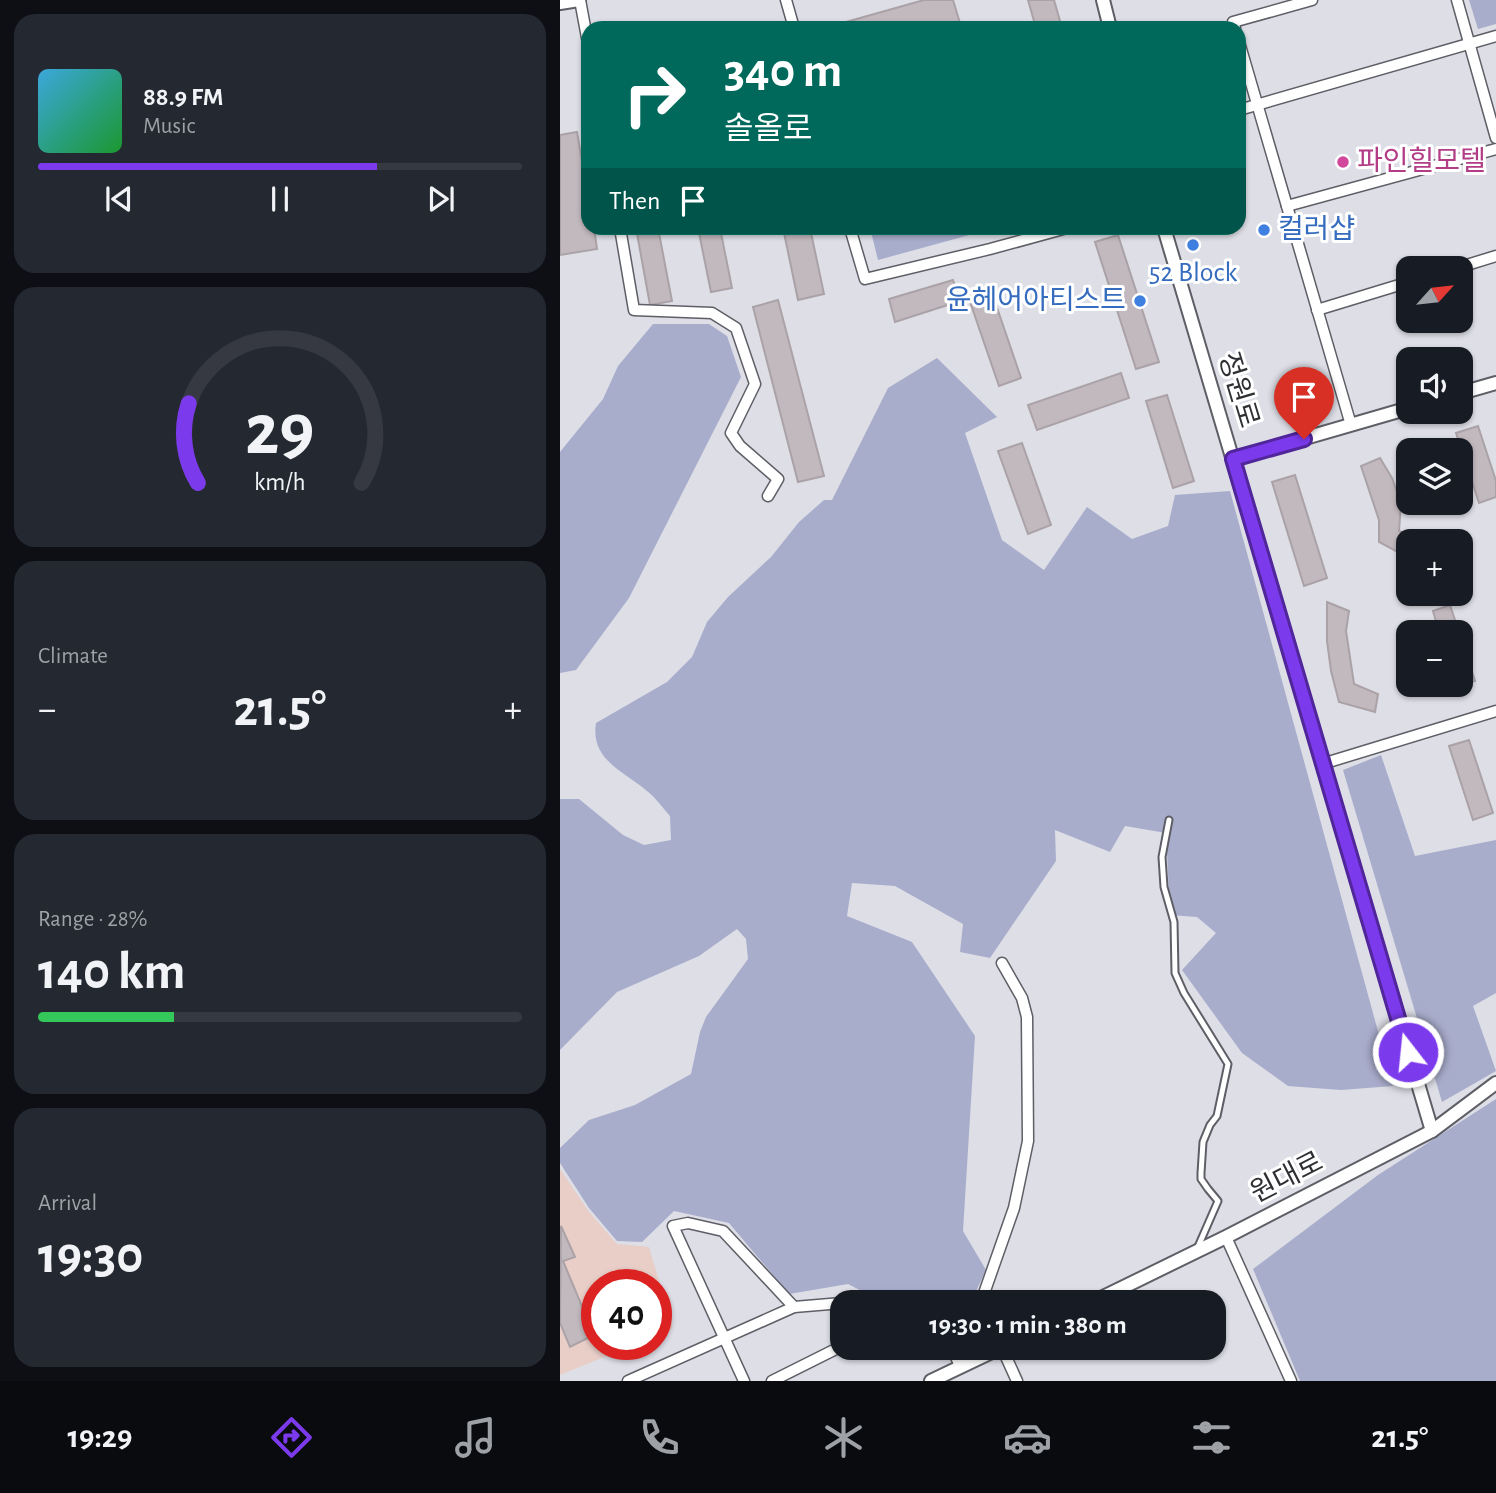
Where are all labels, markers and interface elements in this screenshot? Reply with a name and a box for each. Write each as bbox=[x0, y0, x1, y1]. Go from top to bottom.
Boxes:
text: 340 m bbox=[724, 47, 842, 96]
icon: right bbox=[609, 49, 700, 140]
text: 88.9 FM bbox=[143, 84, 223, 110]
text: 솔올로 bbox=[724, 113, 812, 145]
text: Music bbox=[143, 115, 195, 138]
place label: 파인힐모텔 bbox=[1357, 146, 1486, 176]
marker: 파인힐모텔 bbox=[1335, 154, 1351, 170]
icon: previous bbox=[100, 180, 138, 218]
icon: pause bbox=[261, 180, 299, 218]
icon: next bbox=[422, 180, 460, 218]
icon: arrive bbox=[674, 182, 712, 220]
text: Then bbox=[609, 188, 660, 214]
place label: 컬러샵 bbox=[1278, 214, 1355, 244]
marker: 컬러샵 bbox=[1256, 222, 1272, 238]
marker: 52 Block bbox=[1185, 237, 1201, 253]
north arrow bbox=[1396, 256, 1474, 332]
map controls bbox=[1396, 256, 1473, 697]
place label: 52 Block bbox=[1149, 259, 1237, 287]
place label: 윤헤어아티스트 bbox=[946, 285, 1126, 315]
marker: 윤헤어아티스트 bbox=[1132, 293, 1148, 309]
button: sound bbox=[1396, 347, 1473, 424]
street label: 정원로 bbox=[1213, 348, 1265, 431]
pin bbox=[1274, 367, 1334, 439]
icon: arrive bbox=[1285, 378, 1323, 416]
text: 29 bbox=[245, 396, 315, 469]
button: layers bbox=[1396, 438, 1473, 515]
text: km/h bbox=[254, 470, 306, 495]
button: + bbox=[1396, 529, 1473, 606]
button: − bbox=[1396, 620, 1473, 697]
text: Climate bbox=[38, 645, 108, 668]
text: 21.5° bbox=[234, 683, 326, 735]
text: − bbox=[38, 691, 56, 729]
text: + bbox=[504, 691, 522, 729]
text: Range · 28% bbox=[38, 908, 148, 931]
text: 140 km bbox=[38, 946, 186, 998]
position arrow bbox=[1371, 1015, 1445, 1089]
street label: 원대로 bbox=[1245, 1146, 1328, 1208]
text: Arrival bbox=[38, 1192, 97, 1215]
text: 19:30 bbox=[38, 1230, 143, 1282]
speed limit sign: 40 bbox=[581, 1269, 672, 1360]
text: 19:30 · 1 min · 380 m bbox=[929, 1312, 1127, 1338]
icon: directions bbox=[267, 1413, 316, 1462]
icon: music bbox=[451, 1413, 500, 1462]
icon: phone bbox=[635, 1413, 684, 1462]
icon: climate bbox=[819, 1413, 868, 1462]
icon: car bbox=[1003, 1413, 1052, 1462]
icon: filters bbox=[1187, 1413, 1236, 1462]
text: 19:29 bbox=[68, 1421, 132, 1453]
text: 21.5° bbox=[1371, 1421, 1428, 1453]

